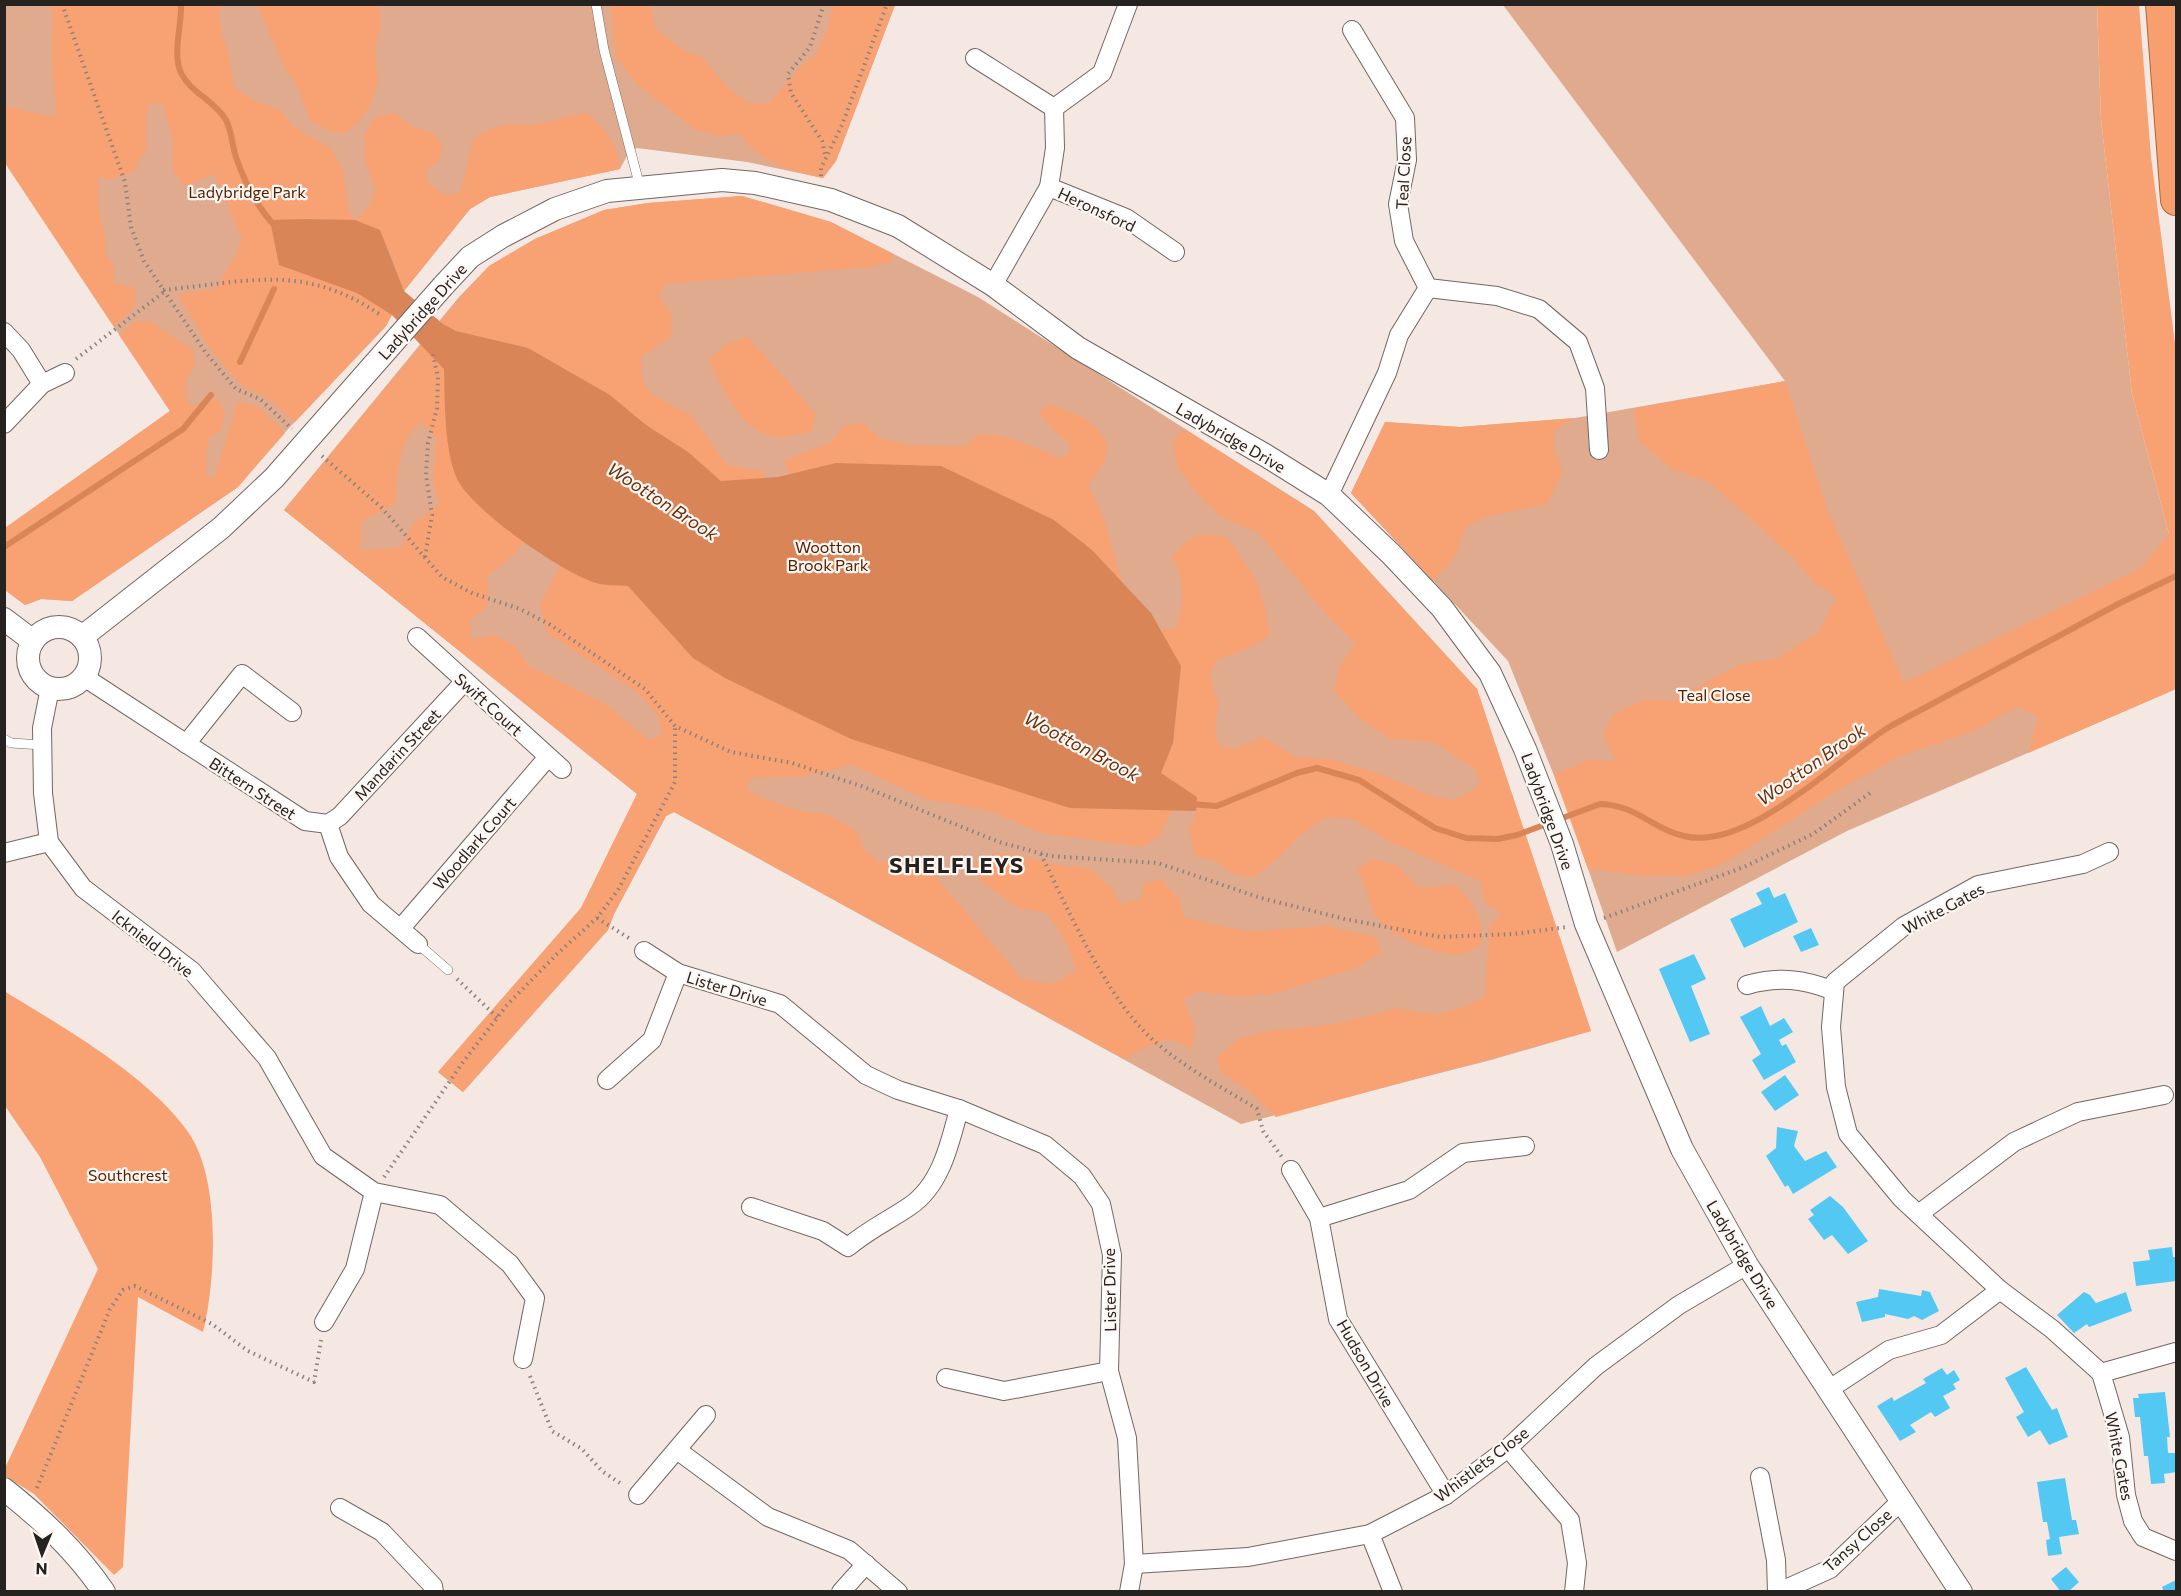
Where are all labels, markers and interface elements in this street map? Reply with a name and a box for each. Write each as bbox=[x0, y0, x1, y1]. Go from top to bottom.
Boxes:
street label: Teal Close bbox=[1392, 136, 1414, 210]
park label: Ladybridge Park bbox=[188, 182, 306, 201]
street label: Heronsford bbox=[1055, 183, 1139, 235]
street label: Ladybridge Drive bbox=[374, 259, 470, 363]
street label: Ladybridge Drive bbox=[1173, 398, 1289, 476]
water label: Wootton Brook bbox=[604, 457, 723, 546]
park label: Wootton Brook Park bbox=[788, 537, 869, 574]
street label: Swift Court bbox=[451, 669, 527, 740]
park label: Teal Close bbox=[1677, 685, 1751, 704]
street label: Mandarin Street bbox=[350, 704, 445, 804]
water label: Wootton Brook bbox=[1021, 706, 1144, 786]
water label: Wootton Brook bbox=[1753, 718, 1870, 810]
street label: Ladybridge Drive bbox=[1518, 750, 1578, 872]
street label: Bittern Street bbox=[206, 753, 300, 823]
street label: Woodlark Court bbox=[429, 792, 520, 893]
district label: SHELFLEYS bbox=[889, 851, 1025, 878]
street label: White Gates bbox=[1899, 879, 1987, 937]
street label: Icknield Drive bbox=[109, 905, 197, 981]
street label: Lister Drive bbox=[684, 967, 770, 1009]
park label: Southcrest bbox=[88, 1165, 168, 1184]
street label: Ladybridge Drive bbox=[1703, 1196, 1783, 1312]
street label: Lister Drive bbox=[1099, 1248, 1119, 1332]
street label: Hudson Drive bbox=[1333, 1316, 1399, 1410]
street label: White Gates bbox=[2102, 1410, 2138, 1502]
street label: Whistlets Close bbox=[1430, 1422, 1532, 1506]
street label: Tansy Close bbox=[1819, 1504, 1895, 1576]
north arrow bbox=[12, 1524, 72, 1584]
text: N bbox=[35, 1560, 48, 1579]

